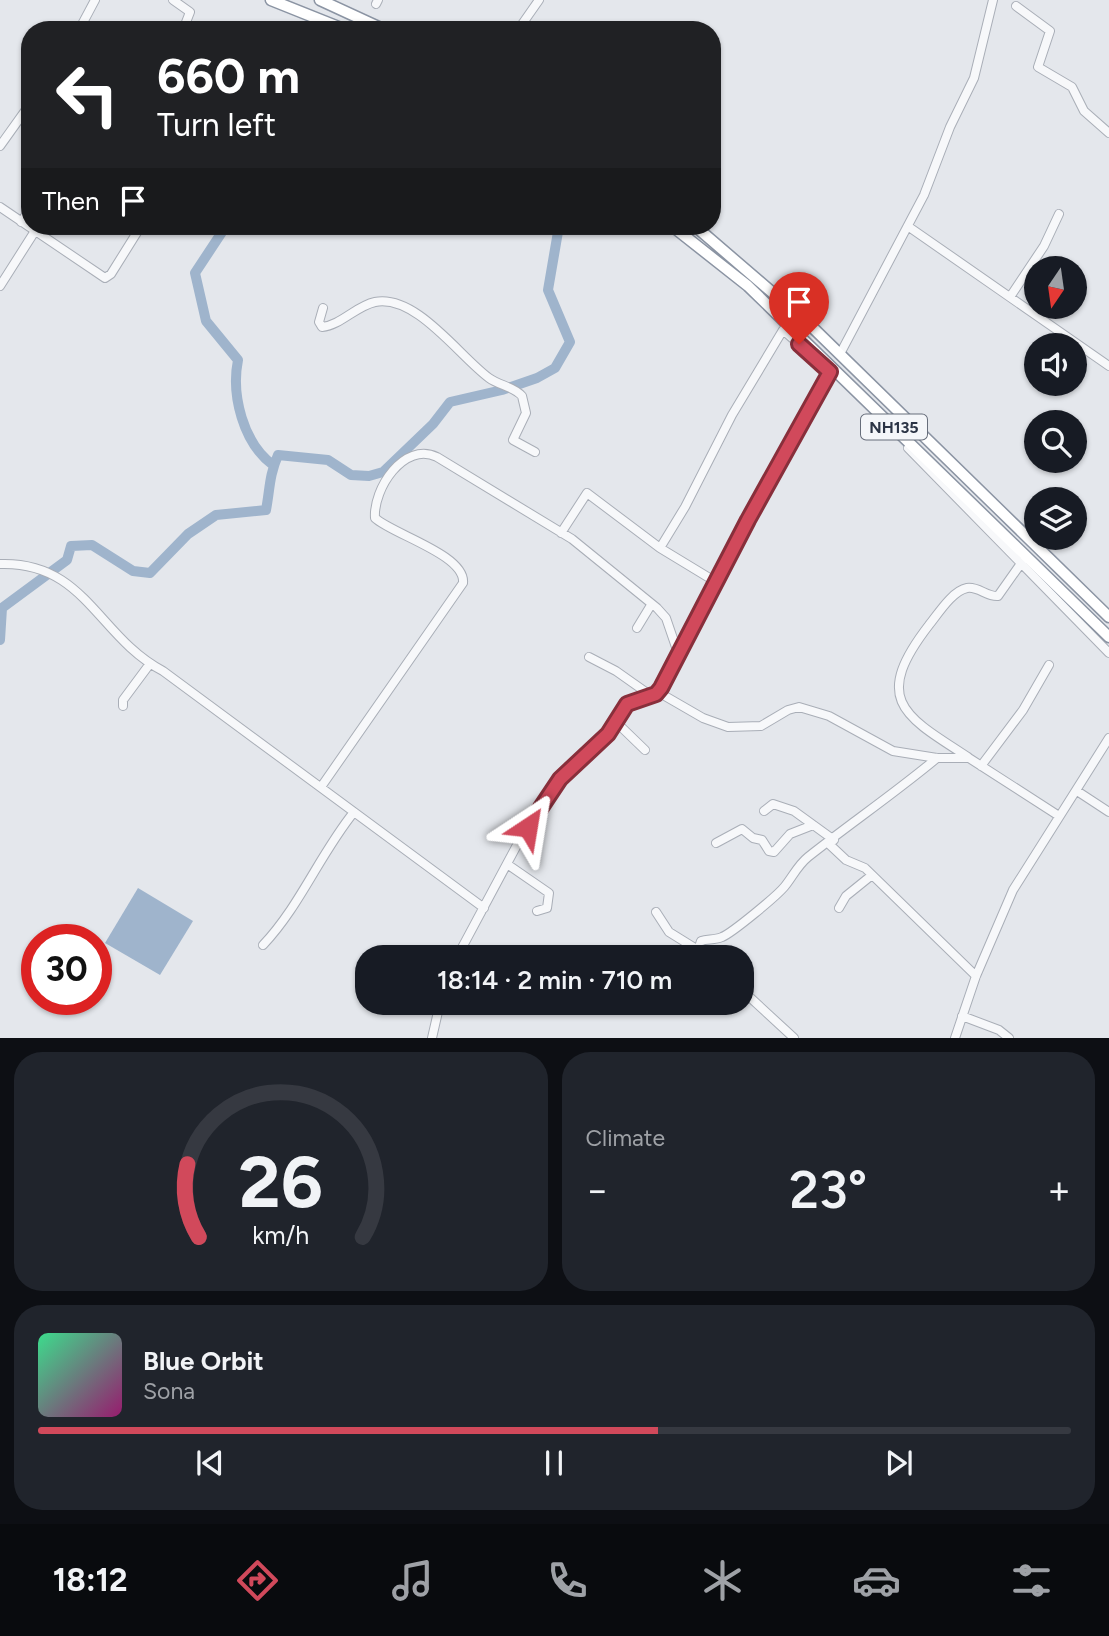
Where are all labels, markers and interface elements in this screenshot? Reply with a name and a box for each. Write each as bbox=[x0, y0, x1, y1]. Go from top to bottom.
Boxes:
text: 660 m bbox=[157, 46, 300, 105]
icon: left bbox=[42, 49, 133, 140]
text: Turn left bbox=[157, 106, 276, 144]
icon: arrive bbox=[114, 182, 152, 220]
text: Then bbox=[42, 185, 100, 217]
north arrow bbox=[1024, 256, 1087, 318]
map controls bbox=[1024, 256, 1087, 550]
pin bbox=[769, 272, 829, 344]
icon: arrive bbox=[780, 283, 818, 321]
button: sound bbox=[1024, 333, 1087, 396]
button: search bbox=[1024, 410, 1087, 473]
road number: NH135 bbox=[861, 414, 927, 440]
button: layers bbox=[1024, 487, 1087, 550]
position arrow bbox=[491, 790, 565, 864]
speed limit sign: 30 bbox=[21, 924, 112, 1015]
text: 18:14 · 2 min · 710 m bbox=[437, 964, 672, 996]
text: Climate bbox=[586, 1124, 665, 1152]
text: 26 bbox=[239, 1139, 323, 1226]
text: 23° bbox=[789, 1159, 867, 1221]
text: − bbox=[586, 1167, 609, 1213]
text: + bbox=[1047, 1167, 1071, 1213]
text: km/h bbox=[252, 1220, 309, 1250]
text: Blue Orbit bbox=[143, 1345, 264, 1377]
text: Sona bbox=[143, 1377, 195, 1405]
icon: previous bbox=[191, 1444, 229, 1482]
icon: pause bbox=[535, 1444, 573, 1482]
icon: next bbox=[880, 1444, 918, 1482]
icon: directions bbox=[233, 1556, 282, 1605]
icon: music bbox=[388, 1556, 437, 1605]
icon: phone bbox=[543, 1556, 592, 1605]
icon: climate bbox=[698, 1556, 747, 1605]
icon: car bbox=[852, 1556, 901, 1605]
icon: filters bbox=[1007, 1556, 1056, 1605]
text: 18:12 bbox=[53, 1561, 128, 1599]

